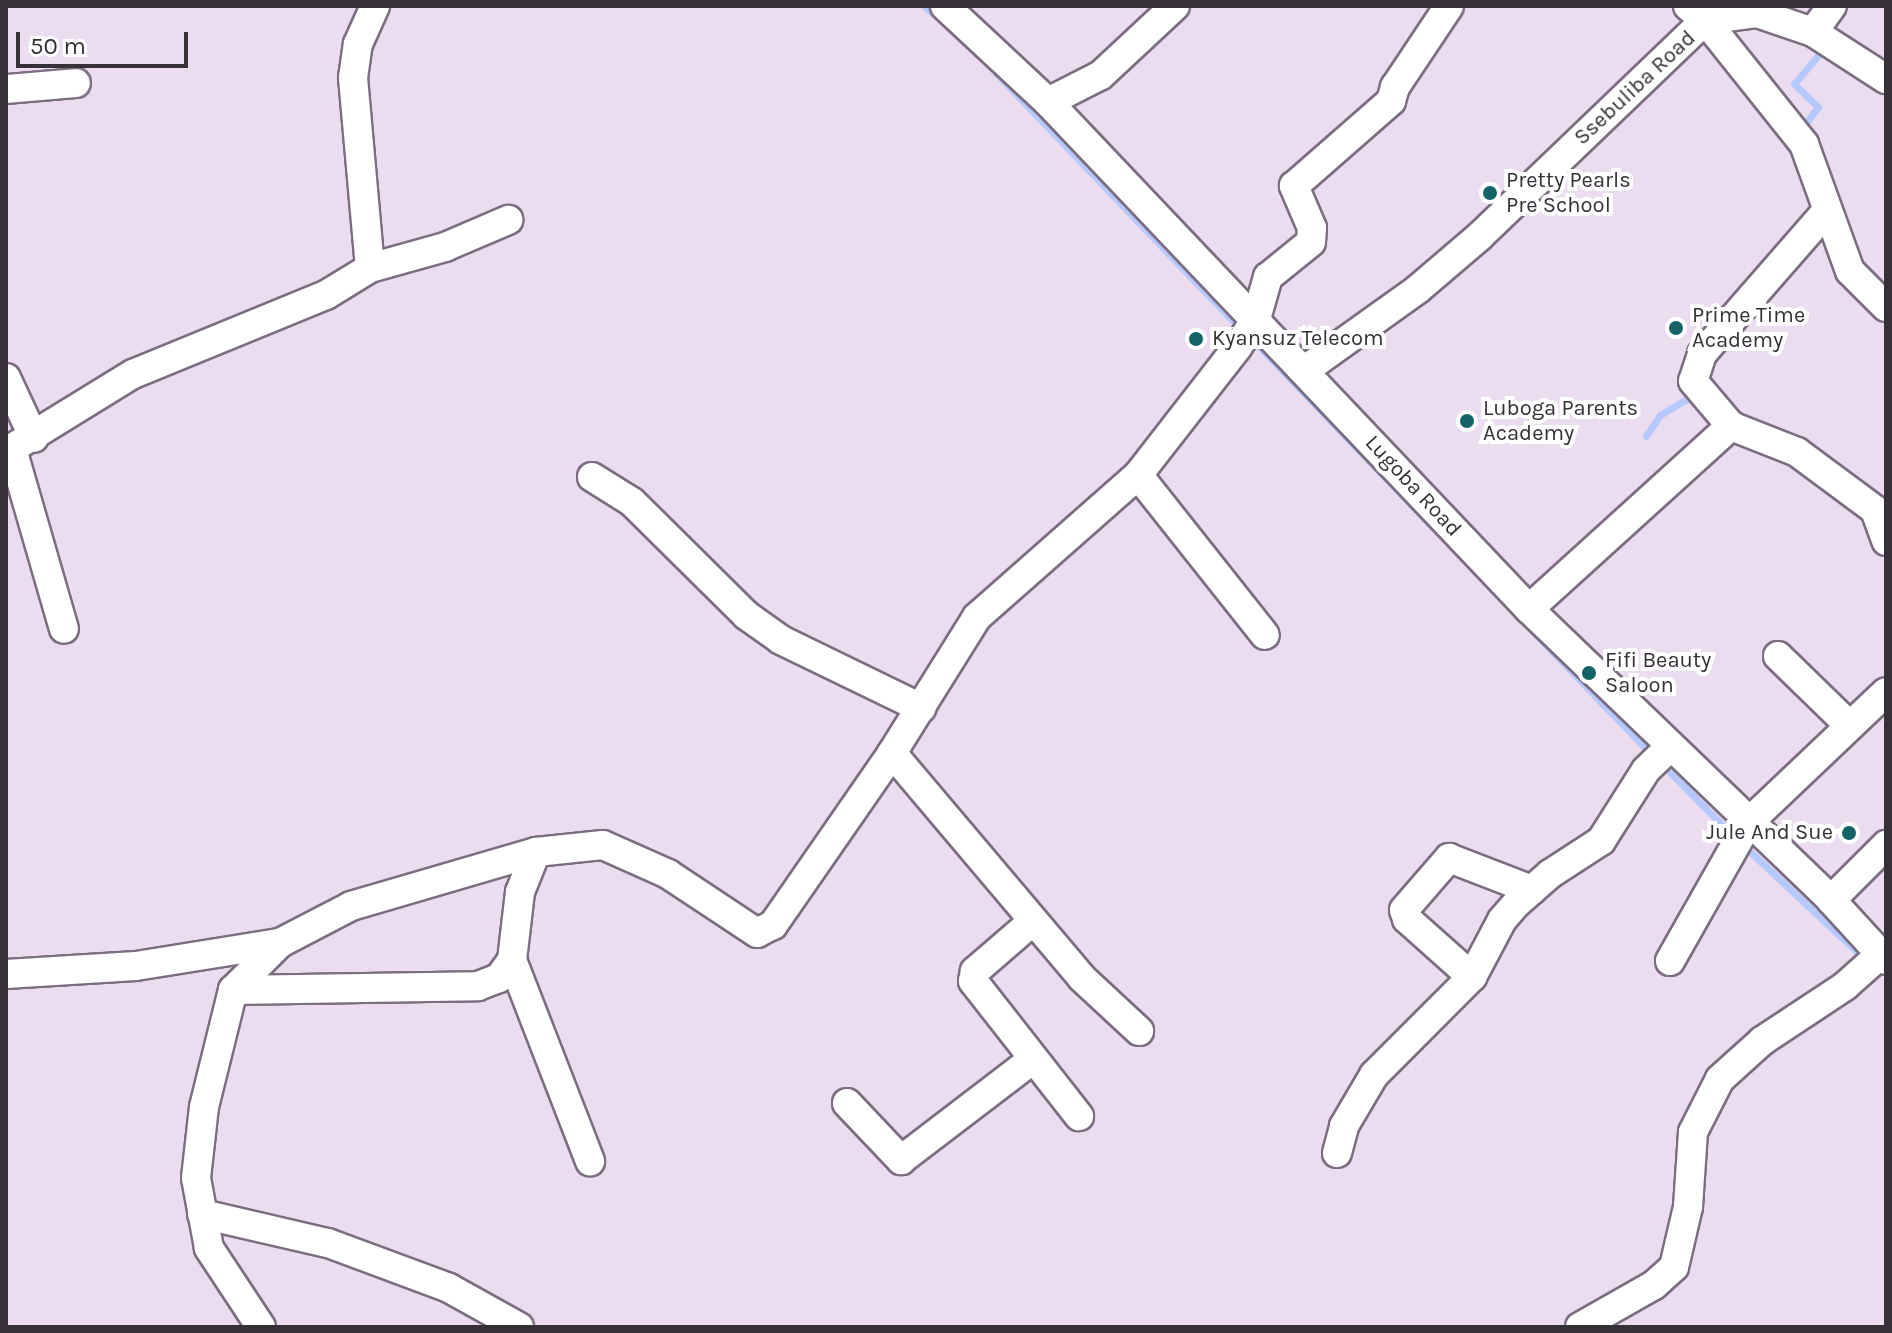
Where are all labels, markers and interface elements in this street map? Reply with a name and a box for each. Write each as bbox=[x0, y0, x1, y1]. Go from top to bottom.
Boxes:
scale bar bbox=[20, 16, 192, 66]
street label: Ssebuliba Road bbox=[1569, 25, 1701, 151]
text: 50 m bbox=[30, 32, 86, 60]
place label: Pretty Pearls Pre School bbox=[1506, 167, 1631, 218]
marker: Pretty Pearls Pre School bbox=[1481, 184, 1499, 202]
place label: Prime Time Academy bbox=[1692, 302, 1805, 354]
marker: Prime Time Academy bbox=[1667, 319, 1685, 337]
place label: Kyansuz Telecom bbox=[1212, 326, 1384, 352]
marker: Kyansuz Telecom bbox=[1187, 330, 1205, 348]
place label: Luboga Parents Academy bbox=[1483, 395, 1638, 446]
marker: Luboga Parents Academy bbox=[1458, 412, 1476, 430]
street label: Lugoba Road bbox=[1359, 430, 1467, 542]
place label: Fifi Beauty Saloon bbox=[1605, 647, 1711, 698]
marker: Fifi Beauty Saloon bbox=[1580, 664, 1598, 682]
place label: Jule And Sue bbox=[1706, 820, 1833, 846]
marker: Jule And Sue bbox=[1840, 824, 1858, 842]

